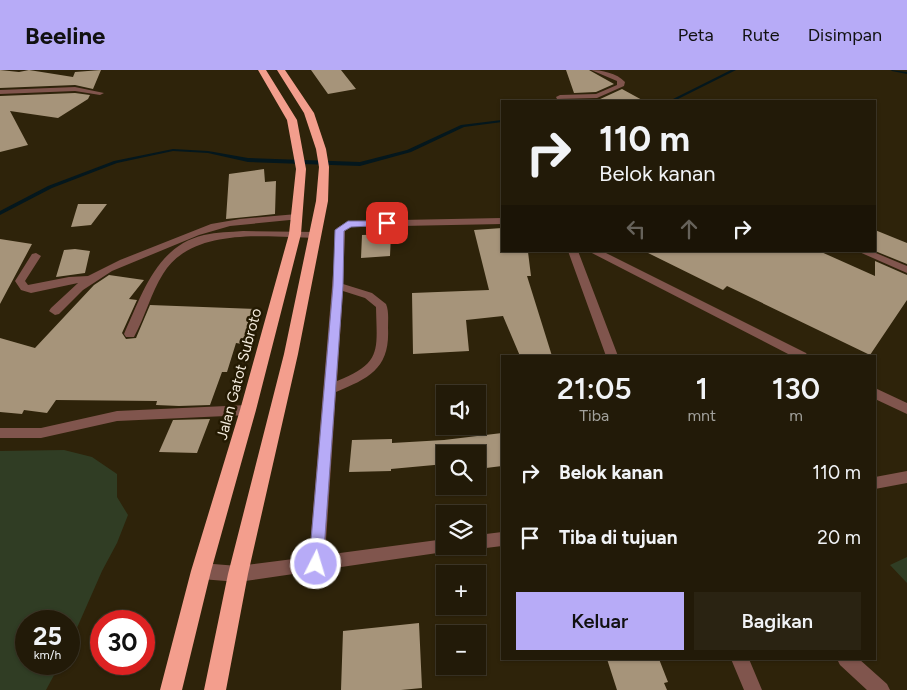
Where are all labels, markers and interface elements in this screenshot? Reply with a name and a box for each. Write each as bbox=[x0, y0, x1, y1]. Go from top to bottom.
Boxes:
text: Beeline bbox=[25, 21, 105, 50]
text: Peta bbox=[678, 24, 714, 46]
text: Rute bbox=[742, 24, 780, 46]
text: Disimpan bbox=[808, 24, 882, 46]
text: 110 m bbox=[599, 118, 690, 160]
icon: right bbox=[516, 120, 581, 185]
text: Belok kanan bbox=[599, 160, 716, 187]
pin bbox=[366, 202, 408, 244]
icon: arrive bbox=[373, 209, 401, 237]
icon: left bbox=[622, 215, 650, 243]
icon: ahead bbox=[675, 215, 703, 243]
icon: right bbox=[728, 215, 756, 243]
street label: Jalan Gatot Subroto bbox=[213, 306, 265, 442]
text: 21:05 bbox=[557, 370, 632, 407]
text: 1 bbox=[695, 370, 708, 407]
text: 130 bbox=[772, 370, 820, 407]
map controls bbox=[436, 385, 486, 675]
button: sound bbox=[436, 385, 486, 435]
text: Tiba bbox=[579, 406, 609, 425]
text: mnt bbox=[687, 406, 716, 425]
text: m bbox=[789, 406, 803, 425]
button: search bbox=[436, 445, 486, 495]
icon: right bbox=[516, 459, 544, 487]
text: Belok kanan bbox=[559, 461, 663, 484]
text: 110 m bbox=[812, 461, 861, 484]
button: layers bbox=[436, 505, 486, 555]
icon: arrive bbox=[516, 524, 544, 552]
text: Tiba di tujuan bbox=[559, 526, 678, 549]
text: 20 m bbox=[817, 526, 861, 549]
position arrow bbox=[289, 537, 341, 589]
button: + bbox=[436, 565, 486, 615]
button: Keluar bbox=[516, 592, 684, 650]
button: Bagikan bbox=[694, 592, 861, 650]
speed limit sign: 30 bbox=[90, 610, 155, 675]
text: 25 bbox=[33, 621, 62, 651]
button: − bbox=[436, 625, 486, 675]
text: km/h bbox=[34, 648, 61, 662]

